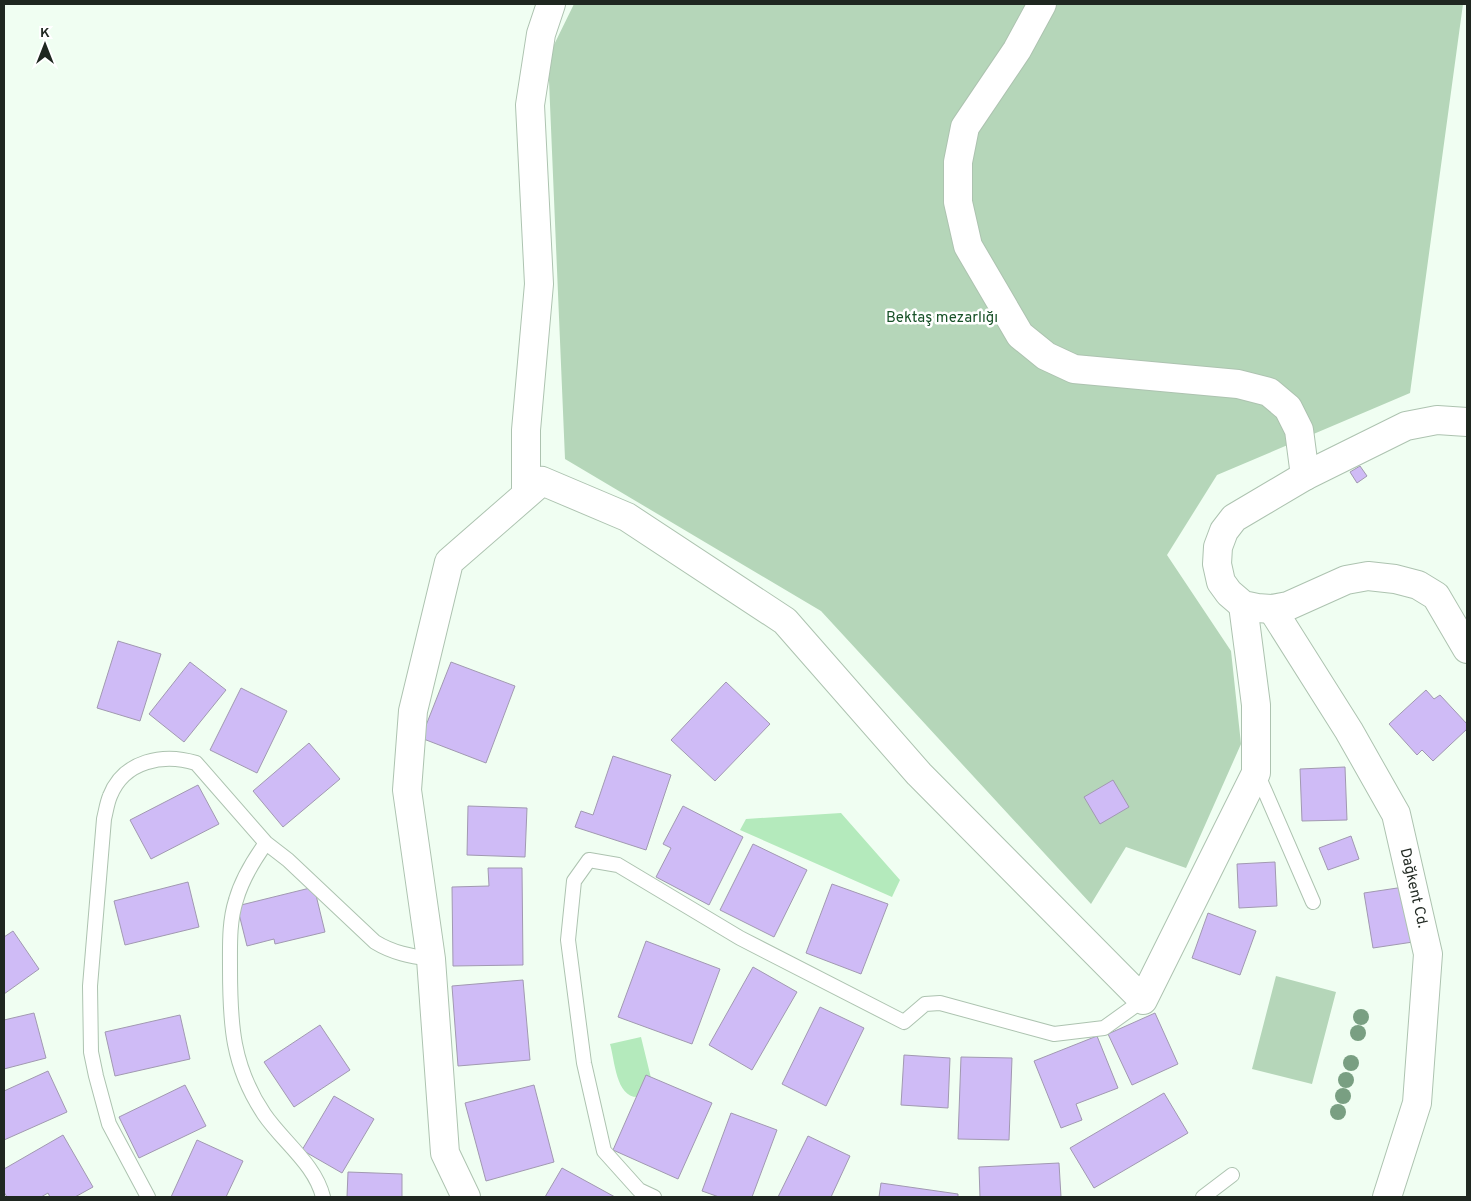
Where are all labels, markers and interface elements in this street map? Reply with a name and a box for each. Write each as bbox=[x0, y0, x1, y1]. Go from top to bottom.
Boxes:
north arrow bbox=[20, 20, 70, 70]
text: K bbox=[40, 25, 50, 42]
park label: Bektaş mezarlığı bbox=[886, 309, 998, 328]
street label: Dağkent Cd. bbox=[1395, 846, 1431, 930]

